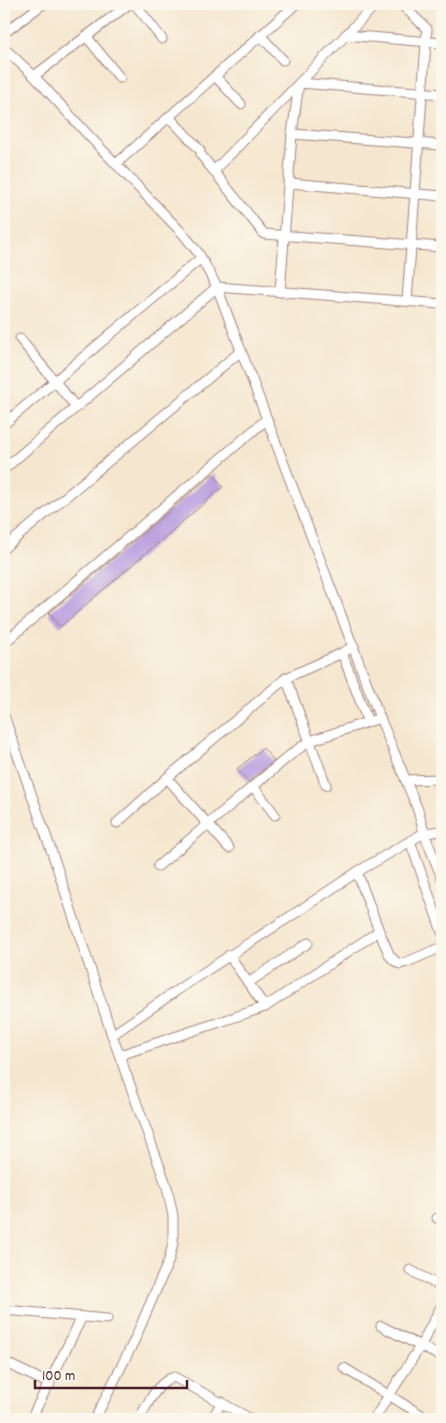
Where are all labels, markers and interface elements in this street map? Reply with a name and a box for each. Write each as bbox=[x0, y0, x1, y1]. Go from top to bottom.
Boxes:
scale bar bbox=[35, 1358, 188, 1390]
text: 100 m bbox=[42, 1366, 75, 1388]

